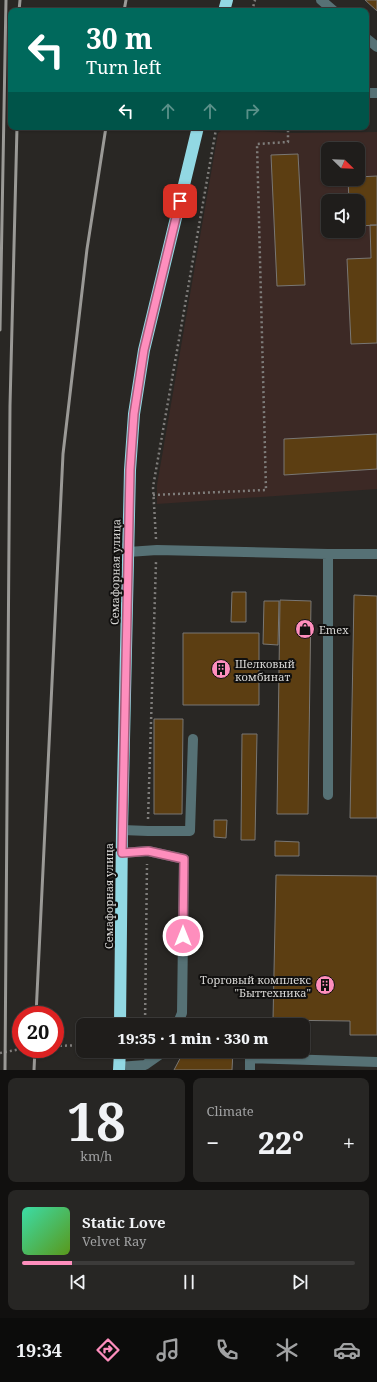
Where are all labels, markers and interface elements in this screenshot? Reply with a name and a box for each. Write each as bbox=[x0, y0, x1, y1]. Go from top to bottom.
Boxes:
text: 30 m bbox=[86, 19, 153, 57]
icon: left bbox=[20, 24, 72, 76]
text: Turn left bbox=[86, 55, 161, 79]
icon: left bbox=[115, 100, 137, 122]
icon: ahead bbox=[157, 100, 179, 122]
icon: ahead bbox=[199, 100, 221, 122]
icon: right bbox=[241, 100, 263, 122]
north arrow bbox=[321, 142, 365, 186]
map controls bbox=[321, 142, 365, 238]
pin bbox=[163, 184, 197, 218]
icon: arrive bbox=[169, 190, 191, 212]
button: sound bbox=[321, 194, 365, 238]
street label: Семафорная улица bbox=[107, 519, 123, 625]
shop icon: Emex bbox=[294, 618, 316, 640]
place label: Emex bbox=[319, 622, 349, 637]
place label: Шелковый комбинат bbox=[235, 656, 295, 684]
building icon: Шелковый комбинат bbox=[210, 658, 232, 680]
street label: Семафорная улица bbox=[101, 843, 116, 949]
position arrow bbox=[162, 915, 204, 957]
place label: Торговый комплекс "Быттехника" bbox=[200, 972, 312, 1000]
building icon: Торговый комплекс "Быттехника" bbox=[314, 974, 336, 996]
speed limit sign: 20 bbox=[12, 1006, 64, 1058]
text: 19:35 · 1 min · 330 m bbox=[117, 1028, 269, 1048]
text: 18 bbox=[67, 1085, 126, 1156]
text: Climate bbox=[207, 1102, 254, 1120]
text: 22° bbox=[258, 1122, 304, 1163]
text: − bbox=[207, 1127, 219, 1157]
text: + bbox=[343, 1127, 355, 1157]
text: km/h bbox=[80, 1147, 112, 1165]
text: Static Love bbox=[82, 1212, 166, 1232]
text: Velvet Ray bbox=[82, 1232, 146, 1250]
icon: previous bbox=[67, 1271, 89, 1293]
icon: pause bbox=[178, 1271, 200, 1293]
icon: next bbox=[289, 1271, 311, 1293]
icon: directions bbox=[94, 1336, 122, 1364]
icon: music bbox=[154, 1336, 182, 1364]
icon: phone bbox=[213, 1336, 241, 1364]
icon: climate bbox=[273, 1336, 301, 1364]
icon: car bbox=[333, 1336, 361, 1364]
text: 19:34 bbox=[16, 1338, 62, 1362]

